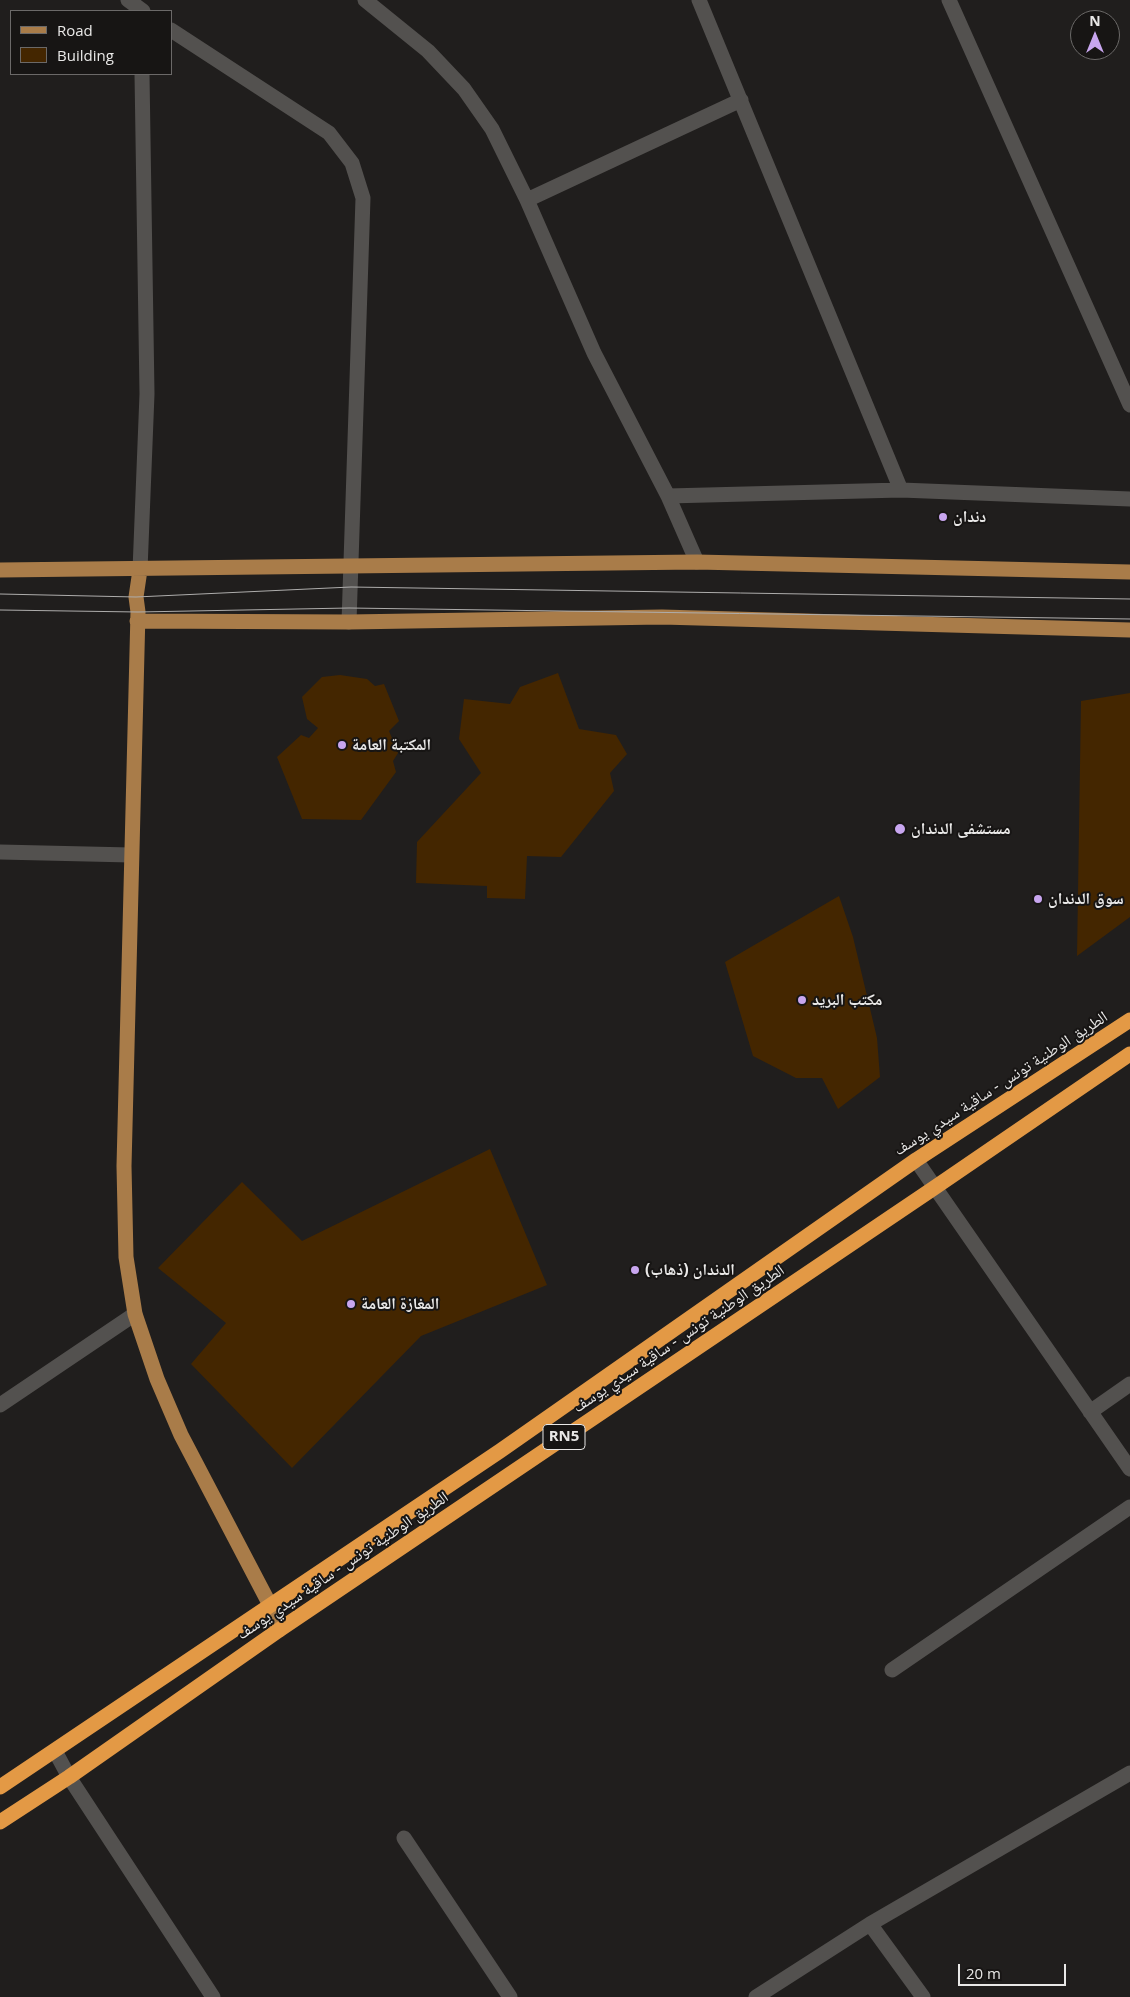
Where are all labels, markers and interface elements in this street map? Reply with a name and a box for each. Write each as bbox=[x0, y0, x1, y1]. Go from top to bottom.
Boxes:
legend bbox=[10, 10, 172, 75]
north arrow bbox=[1070, 10, 1120, 60]
text: N bbox=[1089, 11, 1101, 30]
text: Road bbox=[57, 20, 93, 40]
text: Building bbox=[57, 45, 114, 65]
place label: دندان bbox=[953, 507, 986, 527]
marker: دندان bbox=[937, 511, 949, 523]
place label: المكتبة العامة bbox=[352, 735, 431, 755]
marker: المكتبة العامة bbox=[336, 739, 348, 751]
place label: مستشفى الدندان bbox=[911, 819, 1011, 839]
marker: مستشفى الدندان bbox=[893, 822, 907, 836]
place label: سوق الدندان bbox=[1048, 889, 1124, 909]
marker: سوق الدندان bbox=[1032, 893, 1044, 905]
place label: مكتب البريد bbox=[812, 990, 882, 1010]
marker: مكتب البريد bbox=[796, 994, 808, 1006]
street label: الطريق الوطنية تونس - ساقية سيدي يوسف bbox=[891, 1008, 1111, 1160]
place label: الدندان (ذهاب) bbox=[645, 1260, 735, 1280]
street label: الطريق الوطنية تونس - ساقية سيدي يوسف bbox=[570, 1261, 788, 1417]
marker: الدندان (ذهاب) bbox=[629, 1264, 641, 1276]
place label: المغازة العامة bbox=[361, 1294, 439, 1314]
marker: المغازة العامة bbox=[345, 1298, 357, 1310]
road number: RN5 bbox=[543, 1424, 585, 1450]
street label: الطريق الوطنية تونس - ساقية سيدي يوسف bbox=[234, 1488, 452, 1644]
scale bar bbox=[960, 1954, 1068, 1986]
text: 20 m bbox=[966, 1963, 1001, 1983]

